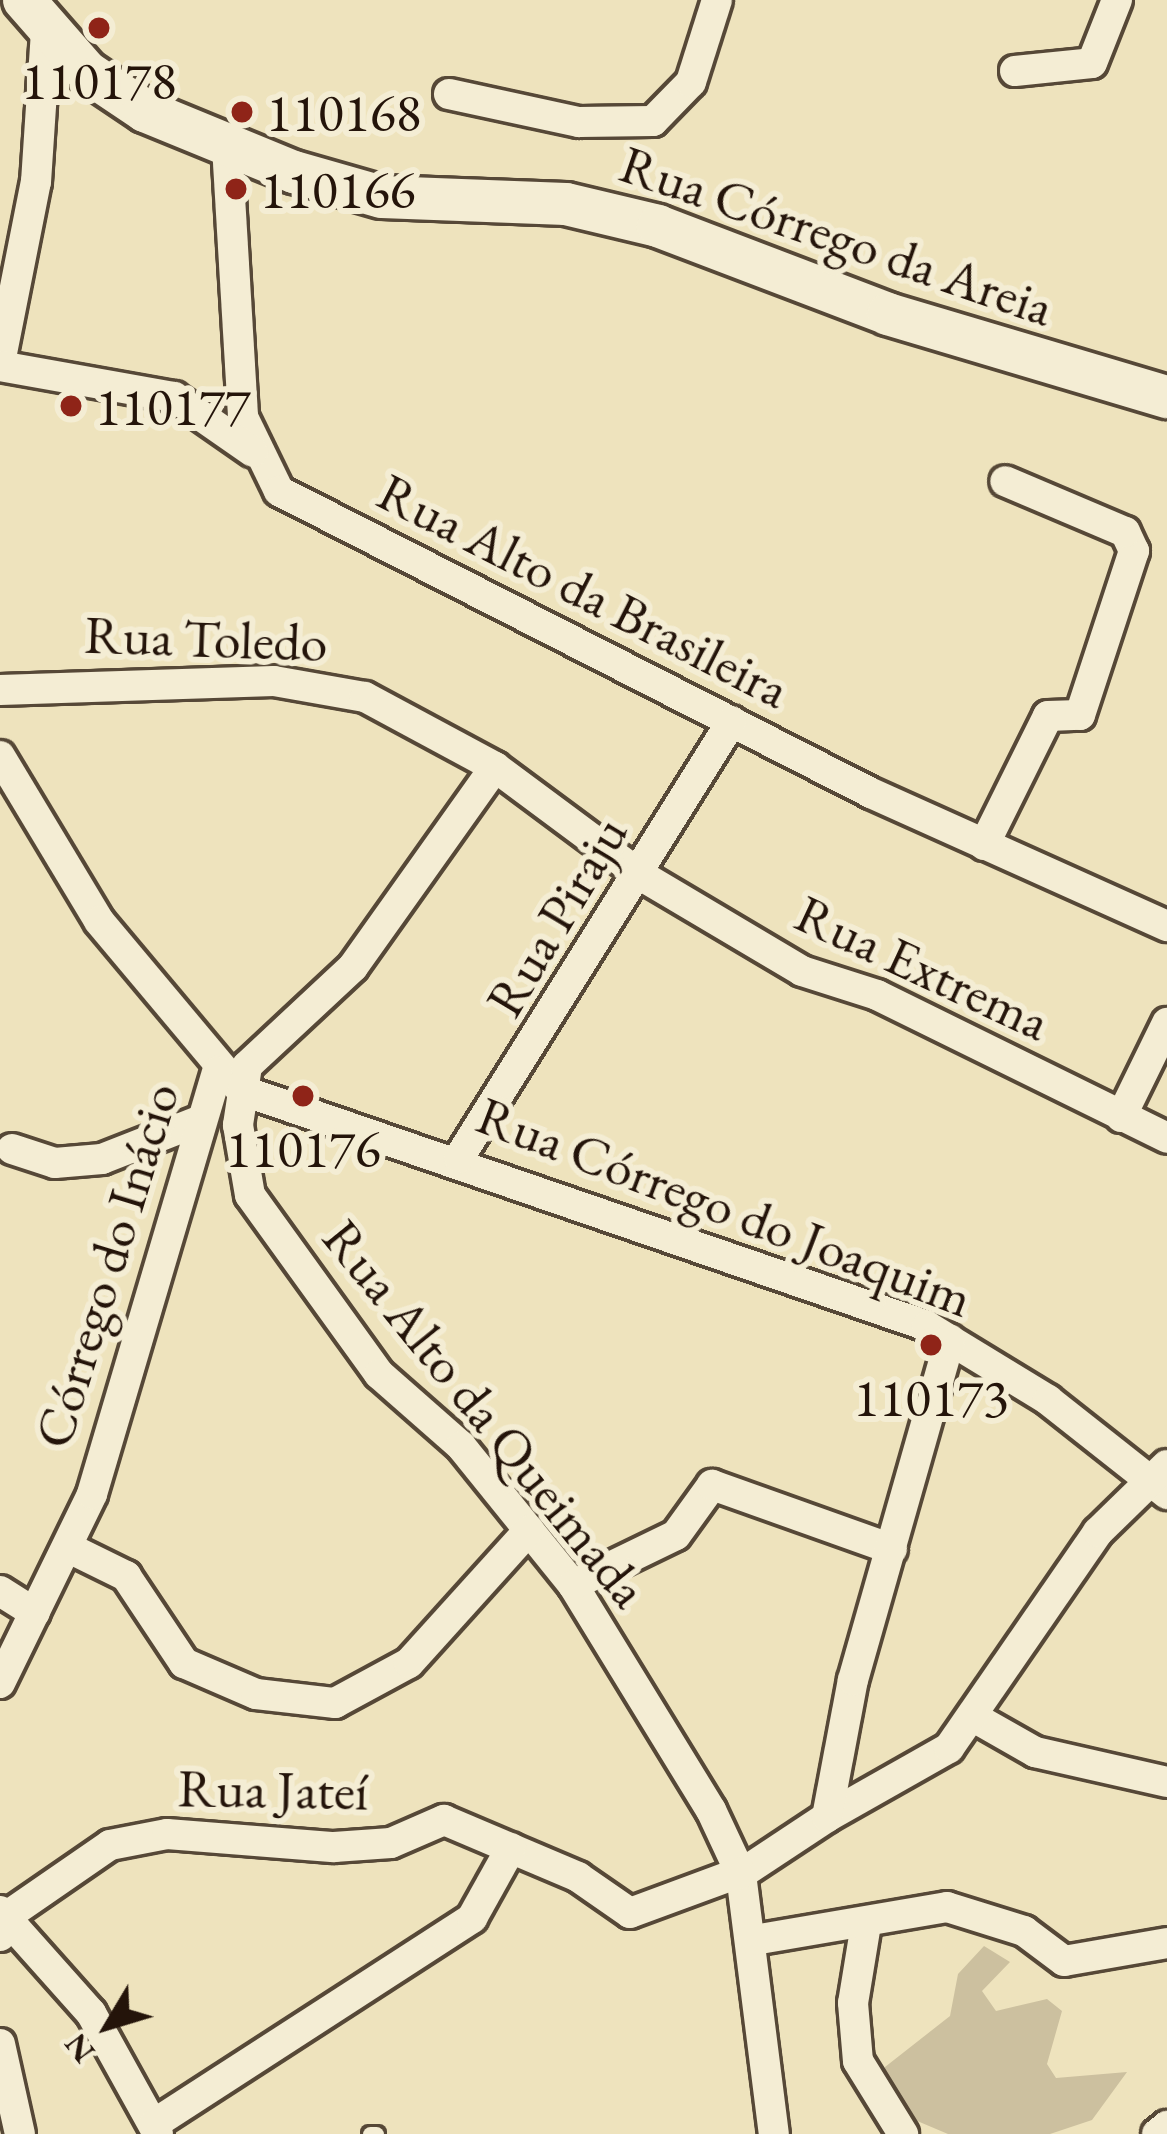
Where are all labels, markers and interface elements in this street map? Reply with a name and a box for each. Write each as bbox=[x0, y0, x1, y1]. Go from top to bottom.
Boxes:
marker: 110178 bbox=[86, 15, 112, 41]
place label: 110178 bbox=[21, 48, 177, 112]
place label: 110168 bbox=[266, 80, 422, 144]
marker: 110168 bbox=[229, 99, 255, 125]
street label: Rua Córrego da Areia bbox=[612, 131, 1062, 339]
place label: 110166 bbox=[260, 157, 416, 221]
marker: 110166 bbox=[223, 176, 249, 202]
place label: 110177 bbox=[95, 374, 251, 438]
marker: 110177 bbox=[58, 393, 84, 419]
street label: Rua Alto da Brasileira bbox=[368, 458, 800, 722]
street label: Rua Toledo bbox=[83, 601, 329, 675]
street label: Rua Piraju bbox=[471, 804, 641, 1028]
street label: Rua Extrema bbox=[786, 880, 1060, 1054]
street label: Córrego do Inácio bbox=[20, 1075, 192, 1455]
street label: Rua Córrego do Joaquim bbox=[468, 1082, 982, 1330]
marker: 110176 bbox=[290, 1083, 316, 1109]
place label: 110176 bbox=[225, 1116, 381, 1180]
street label: Rua Alto da Queimada bbox=[310, 1206, 662, 1620]
marker: 110173 bbox=[918, 1332, 944, 1358]
place label: 110173 bbox=[853, 1365, 1009, 1429]
street label: Rua Jateí bbox=[177, 1755, 369, 1823]
north arrow bbox=[48, 1966, 168, 2086]
text: N bbox=[54, 2025, 104, 2072]

